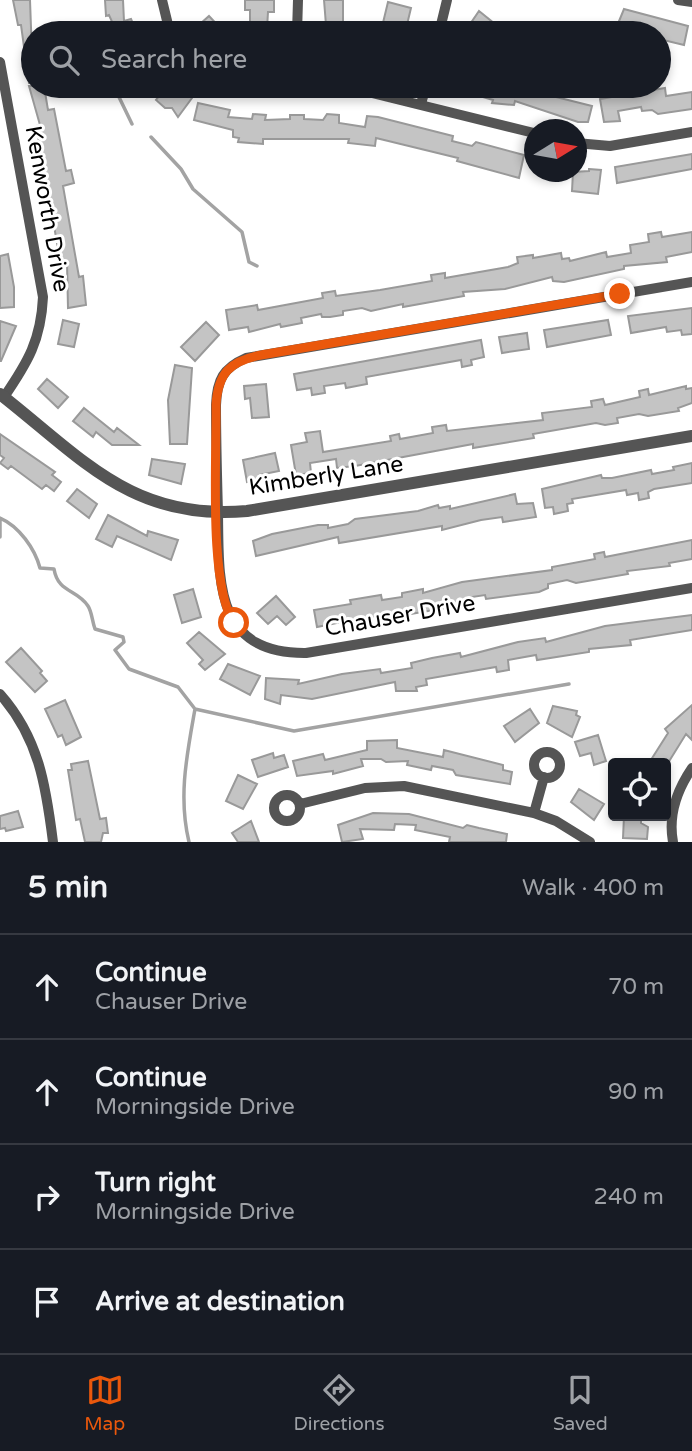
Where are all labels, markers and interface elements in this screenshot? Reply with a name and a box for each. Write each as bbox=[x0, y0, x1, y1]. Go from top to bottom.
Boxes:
search box bbox=[21, 21, 671, 98]
icon: search bbox=[45, 41, 83, 79]
text: Search here bbox=[101, 44, 247, 75]
north arrow bbox=[524, 119, 587, 182]
street label: Kenworth Drive bbox=[19, 124, 75, 294]
route end bbox=[604, 278, 635, 309]
street label: Kimberly Lane bbox=[247, 450, 405, 502]
street label: Chauser Drive bbox=[323, 589, 477, 643]
route start bbox=[218, 607, 249, 638]
map controls bbox=[608, 758, 671, 821]
button: locate bbox=[608, 758, 671, 821]
text: 5 min bbox=[28, 869, 108, 906]
text: Walk · 400 m bbox=[522, 874, 664, 902]
text: Continue bbox=[95, 957, 207, 988]
icon: ahead bbox=[28, 968, 66, 1006]
text: 70 m bbox=[608, 973, 664, 1001]
text: Chauser Drive bbox=[95, 988, 247, 1016]
text: Continue bbox=[95, 1062, 207, 1093]
icon: ahead bbox=[28, 1073, 66, 1111]
text: 90 m bbox=[608, 1078, 664, 1106]
text: Morningside Drive bbox=[95, 1093, 295, 1121]
text: Turn right bbox=[95, 1167, 216, 1198]
icon: right bbox=[28, 1178, 66, 1216]
text: 240 m bbox=[594, 1183, 664, 1211]
text: Morningside Drive bbox=[95, 1198, 295, 1226]
icon: arrive bbox=[28, 1283, 66, 1321]
text: Arrive at destination bbox=[95, 1286, 345, 1317]
tab: Map bbox=[84, 1371, 125, 1435]
tab: Directions bbox=[294, 1371, 385, 1435]
tab: Saved bbox=[553, 1371, 608, 1435]

